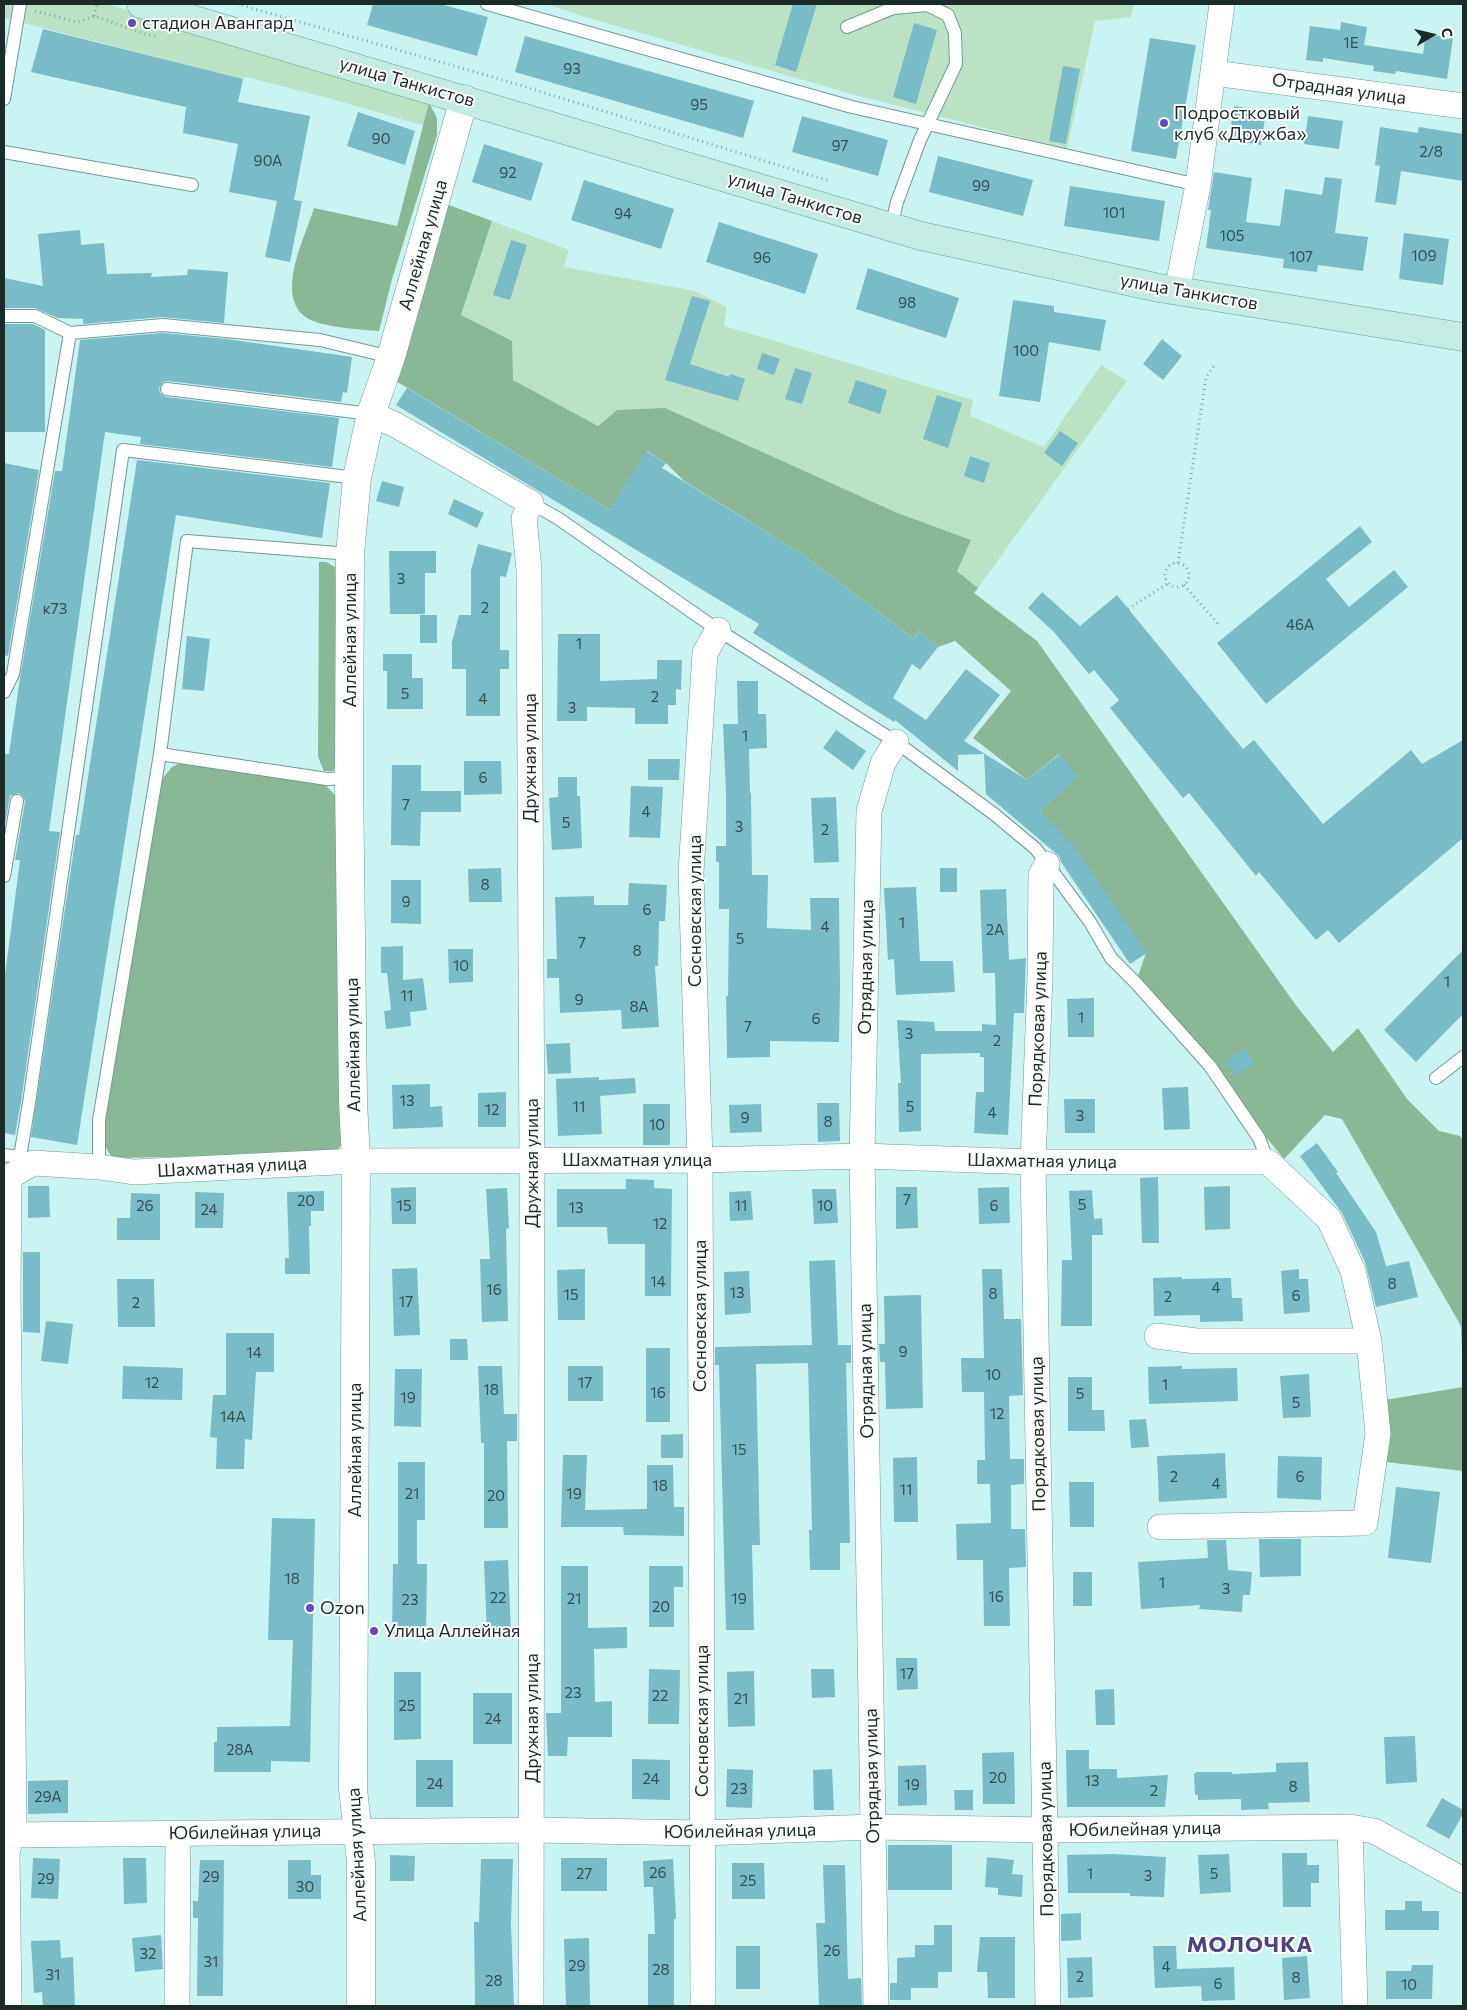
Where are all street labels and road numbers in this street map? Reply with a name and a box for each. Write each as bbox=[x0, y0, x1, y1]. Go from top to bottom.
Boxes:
street label: улица Танкистов bbox=[337, 52, 477, 112]
street label: Отрадная улица bbox=[1271, 69, 1407, 109]
street label: улица Танкистов bbox=[725, 167, 865, 229]
street label: Аллейная улица bbox=[394, 177, 452, 313]
street label: улица Танкистов bbox=[1118, 269, 1260, 315]
street label: Аллейная улица bbox=[339, 573, 361, 707]
street label: Дружная улица bbox=[519, 693, 541, 823]
street label: Сосновская улица bbox=[684, 835, 706, 987]
street label: Отрядная улица bbox=[854, 899, 878, 1035]
street label: Порядковая улица bbox=[1024, 951, 1052, 1107]
street label: Аллейная улица bbox=[341, 977, 365, 1113]
street label: Дружная улица bbox=[521, 1098, 543, 1228]
street label: Шахматная улица bbox=[562, 1149, 712, 1171]
street label: Шахматная улица bbox=[967, 1149, 1117, 1173]
street label: Шахматная улица bbox=[157, 1152, 307, 1182]
street label: Сосновская улица bbox=[689, 1240, 711, 1392]
street label: Отрядная улица bbox=[854, 1303, 878, 1439]
street label: Порядковая улица bbox=[1026, 1356, 1050, 1512]
street label: Аллейная улица bbox=[344, 1383, 366, 1517]
street label: Сосновская улица bbox=[691, 1645, 713, 1797]
street label: Дружная улица bbox=[521, 1653, 543, 1783]
street label: Отрядная улица bbox=[860, 1708, 884, 1844]
street label: Порядковая улица bbox=[1034, 1761, 1058, 1917]
street label: Аллейная улица bbox=[343, 1787, 371, 1923]
street label: Юбилейная улица bbox=[1068, 1817, 1222, 1841]
street label: Юбилейная улица bbox=[663, 1819, 817, 1843]
street label: Юбилейная улица bbox=[168, 1820, 322, 1844]

